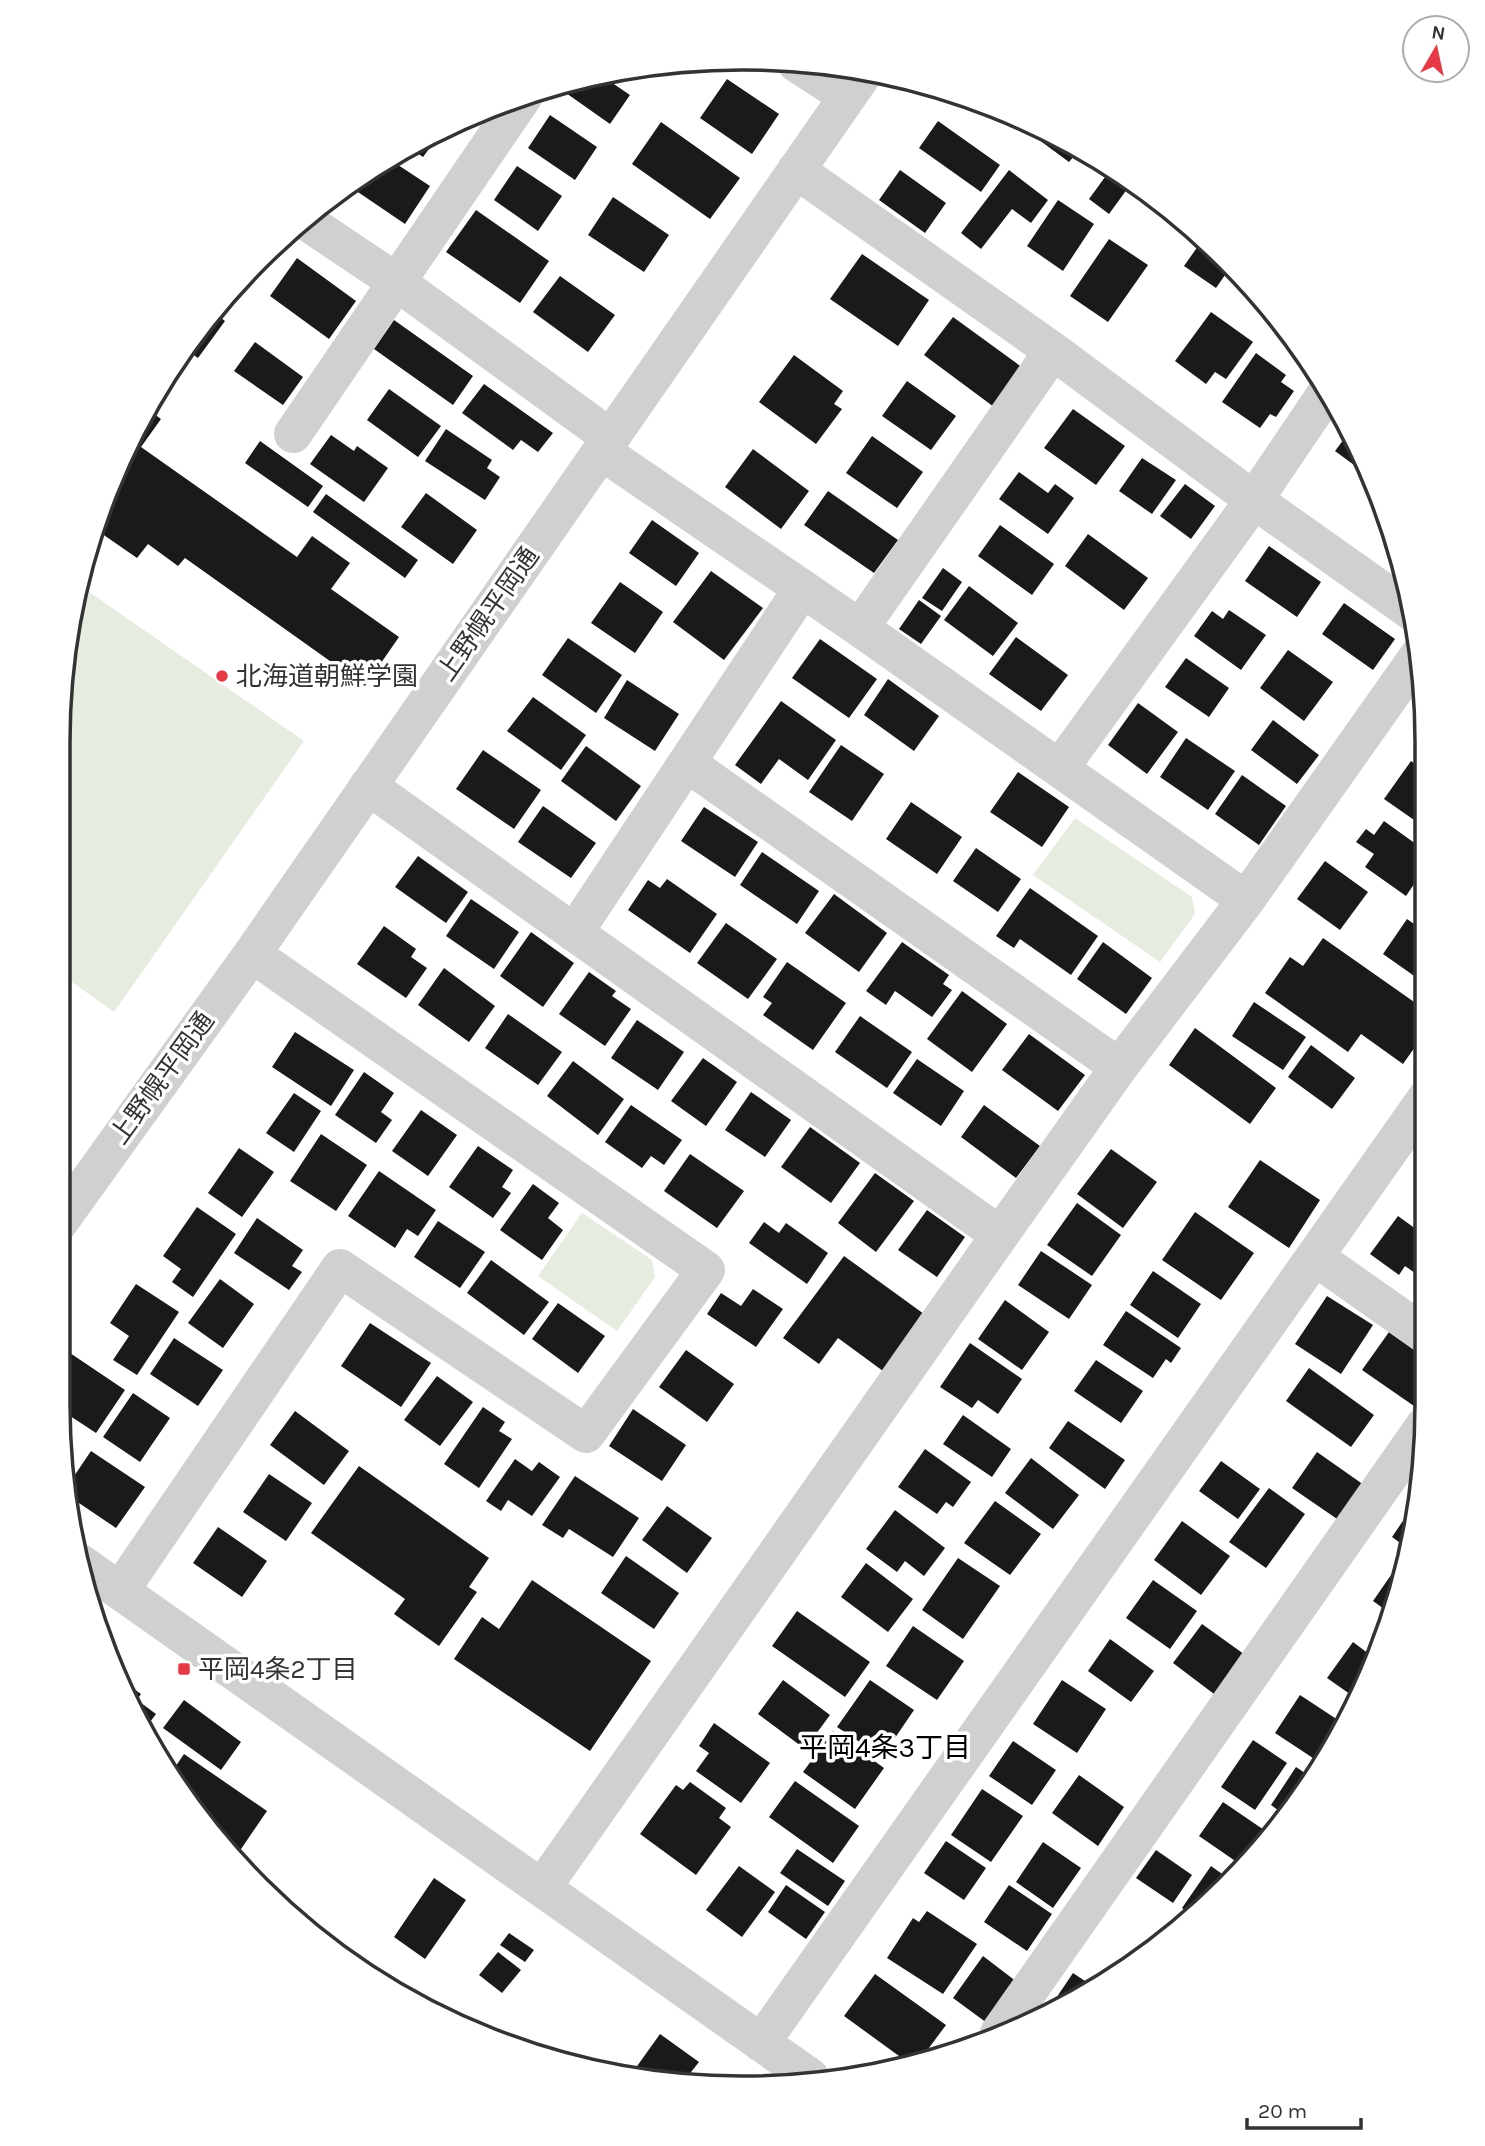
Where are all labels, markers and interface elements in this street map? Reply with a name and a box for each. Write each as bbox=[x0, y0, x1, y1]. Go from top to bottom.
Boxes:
north arrow bbox=[1401, 14, 1471, 84]
text: N bbox=[1430, 21, 1447, 45]
street label: 上野幌平岡通 bbox=[431, 541, 545, 687]
place label: 北海道朝鮮学園 bbox=[236, 661, 418, 692]
marker: 北海道朝鮮学園 bbox=[214, 668, 230, 684]
street label: 上野幌平岡通 bbox=[104, 1006, 220, 1150]
place label: 平岡4条2丁目 bbox=[198, 1654, 358, 1685]
marker: 平岡4条2丁目 bbox=[176, 1661, 192, 1677]
district label: 平岡4条3丁目 bbox=[799, 1731, 971, 1764]
scale bar bbox=[1247, 2086, 1361, 2130]
text: 20 m bbox=[1258, 2099, 1307, 2123]

